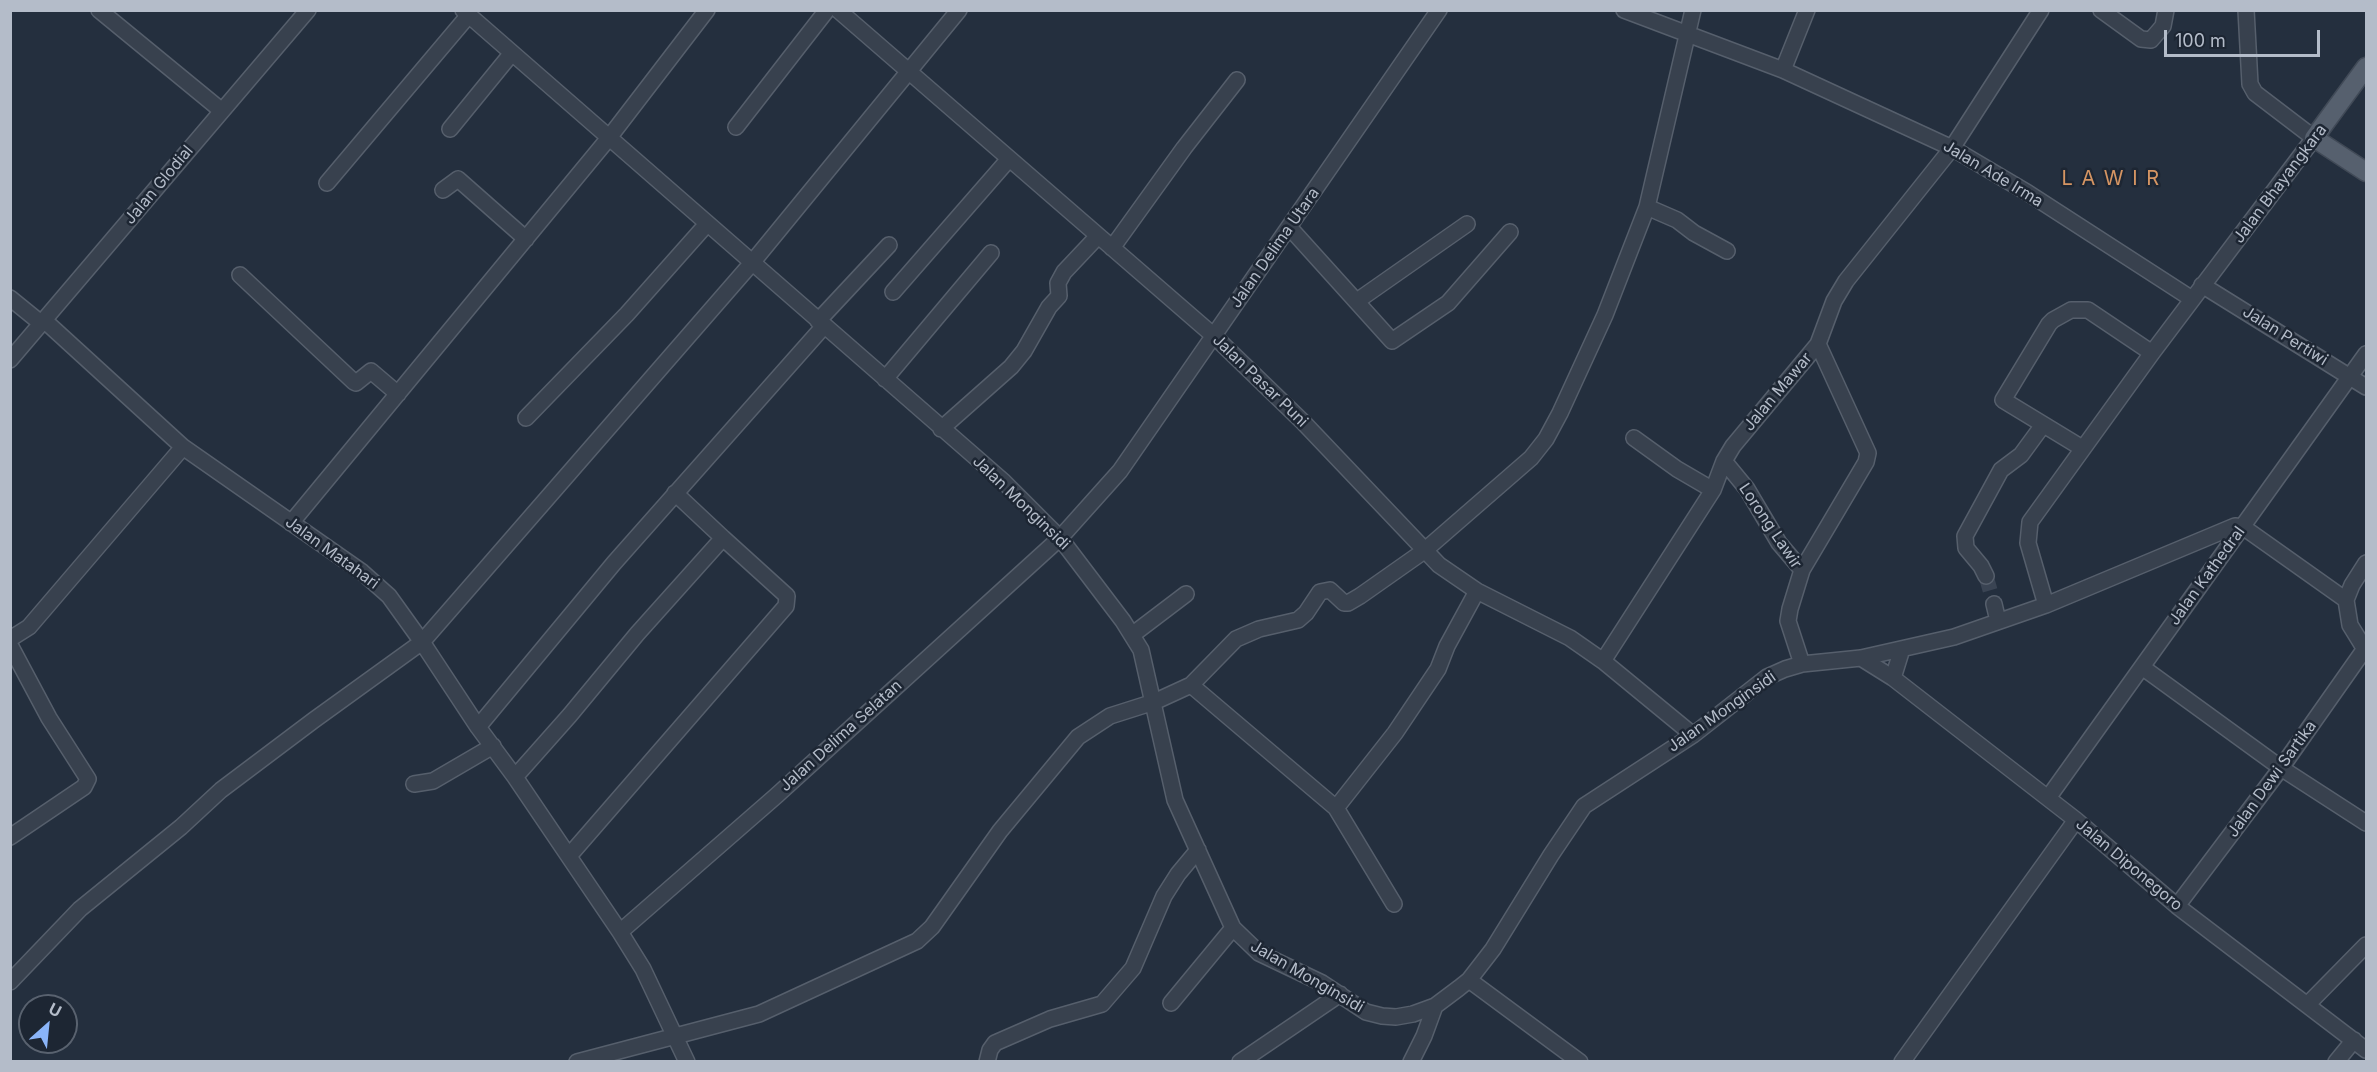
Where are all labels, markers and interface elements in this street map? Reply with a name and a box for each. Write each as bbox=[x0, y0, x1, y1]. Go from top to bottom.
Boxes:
scale bar bbox=[2167, 18, 2323, 56]
text: 100 m bbox=[2175, 30, 2226, 51]
street label: Jalan Bhayangkara bbox=[2229, 121, 2331, 247]
street label: Jalan Ade Irma bbox=[1940, 137, 2046, 211]
street label: Jalan Glodial bbox=[121, 142, 197, 228]
district label: L A W I R bbox=[2061, 167, 2161, 191]
street label: Jalan Delima Utara bbox=[1226, 184, 1324, 312]
street label: Jalan Pertiwi bbox=[2239, 302, 2331, 370]
street label: Jalan Pasar Puni bbox=[1208, 331, 1312, 431]
street label: Jalan Mawar bbox=[1740, 349, 1816, 435]
street label: Jalan Monginsidi bbox=[968, 452, 1074, 554]
street label: Lorong Lawir bbox=[1734, 480, 1806, 572]
street label: Jalan Matahari bbox=[281, 513, 383, 593]
street label: Jalan Kathedral bbox=[2165, 523, 2249, 629]
street label: Jalan Monginsidi bbox=[1664, 668, 1780, 756]
street label: Jalan Delima Selatan bbox=[776, 676, 906, 796]
street label: Jalan Dewi Sartika bbox=[2223, 717, 2321, 841]
street label: Jalan Diponegoro bbox=[2072, 815, 2186, 915]
street label: Jalan Monginsidi bbox=[1247, 937, 1367, 1017]
north arrow bbox=[18, 994, 78, 1054]
text: U bbox=[46, 998, 65, 1021]

